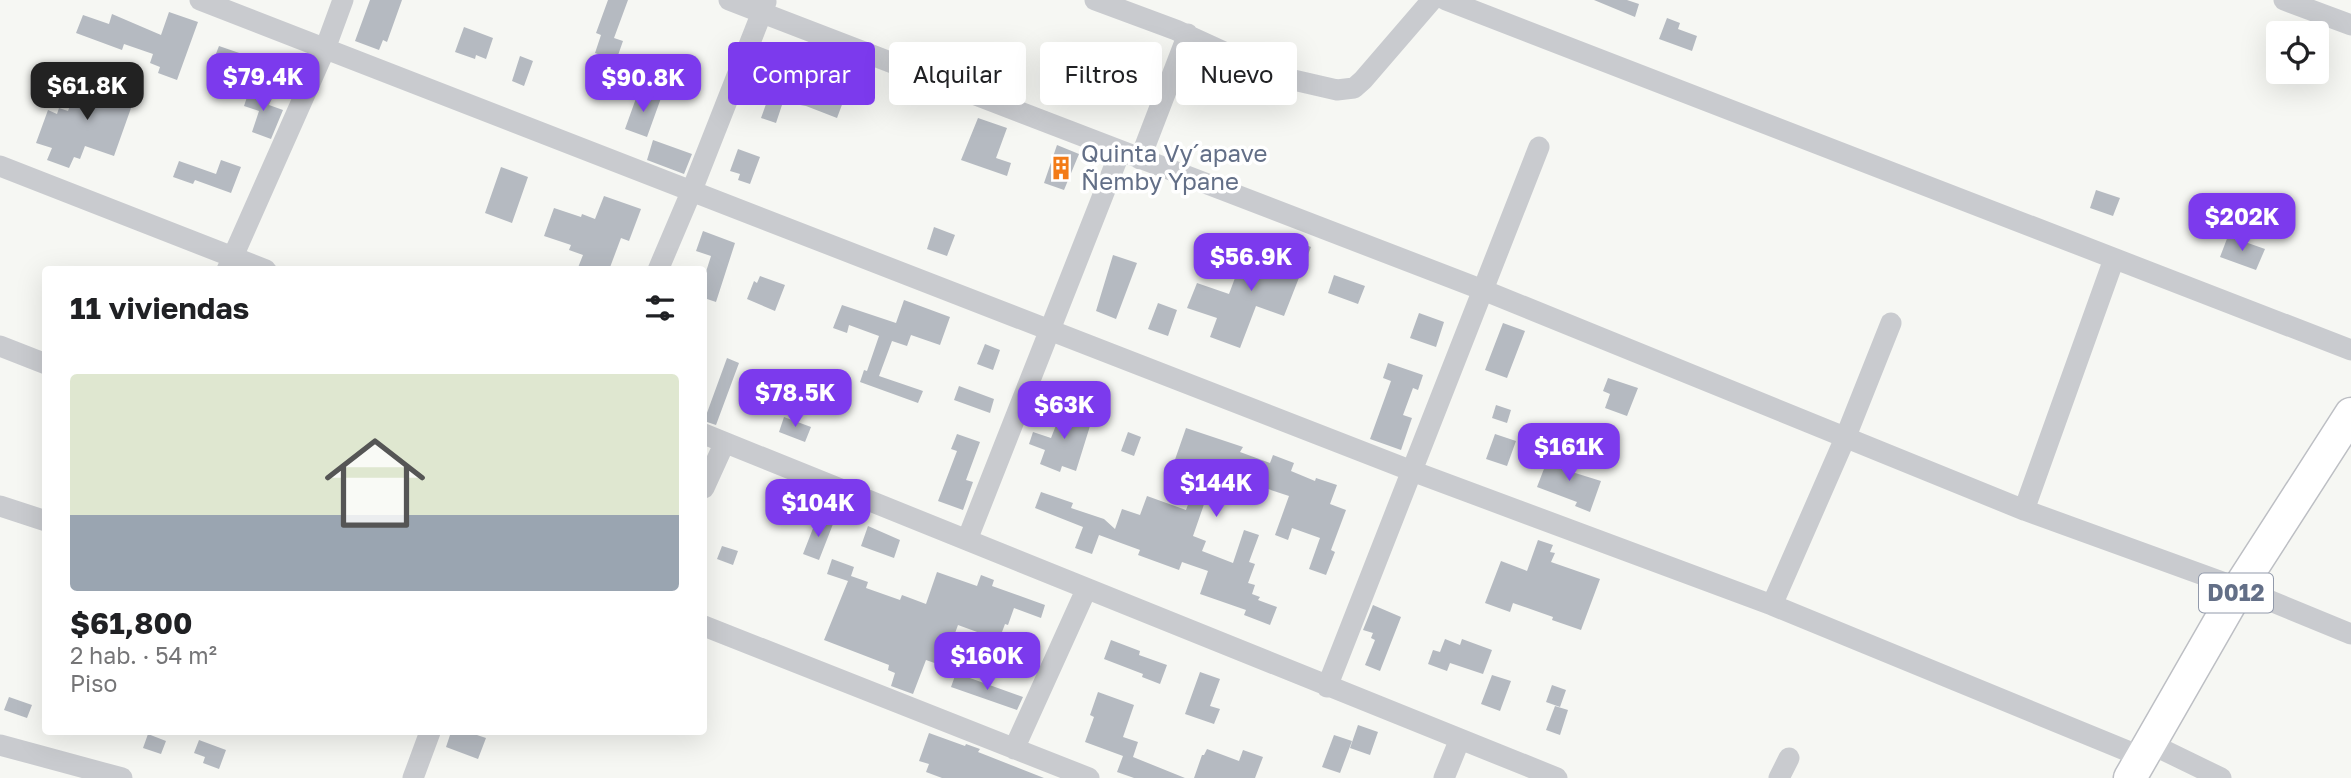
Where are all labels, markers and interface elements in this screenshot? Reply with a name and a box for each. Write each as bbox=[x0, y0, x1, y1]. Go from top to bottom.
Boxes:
map controls bbox=[2266, 21, 2329, 84]
button: locate bbox=[2266, 21, 2329, 84]
chip: Comprar bbox=[728, 42, 875, 105]
chip: Alquilar bbox=[889, 42, 1026, 105]
chip: Filtros bbox=[1040, 42, 1162, 105]
chip: Nuevo bbox=[1176, 42, 1297, 105]
pin: $79.4K bbox=[206, 54, 320, 113]
pin: $90.8K bbox=[586, 54, 700, 114]
pin: $61.8K bbox=[30, 62, 144, 122]
text: $79.4K bbox=[223, 62, 303, 90]
text: $90.8K bbox=[601, 63, 685, 91]
text: $61.8K bbox=[47, 71, 127, 99]
place label: Quinta Vy´apave Ñemby Ypane bbox=[1081, 138, 1267, 195]
building icon: Quinta Vy´apave Ñemby Ypane bbox=[1047, 154, 1075, 182]
pin: $202K bbox=[2193, 194, 2291, 253]
text: $202K bbox=[2204, 202, 2280, 230]
pin: $56.9K bbox=[1194, 233, 1308, 293]
text: $56.9K bbox=[1210, 242, 1292, 270]
icon: filters bbox=[641, 289, 679, 327]
text: 11 viviendas bbox=[70, 290, 249, 326]
pin: $78.5K bbox=[738, 370, 852, 429]
text: $78.5K bbox=[755, 378, 835, 406]
pin: $63K bbox=[1023, 382, 1105, 441]
text: $63K bbox=[1034, 390, 1094, 418]
icon: home bbox=[312, 420, 438, 546]
pin: $161K bbox=[1520, 424, 1618, 483]
text: $161K bbox=[1534, 432, 1604, 460]
pin: $144K bbox=[1167, 460, 1265, 519]
text: $144K bbox=[1180, 468, 1252, 496]
pin: $104K bbox=[769, 480, 867, 539]
text: $104K bbox=[781, 488, 855, 516]
road number: D012 bbox=[2199, 573, 2273, 612]
text: $61,800 bbox=[70, 605, 192, 641]
pin: $160K bbox=[938, 632, 1036, 692]
text: 2 hab. · 54 m² bbox=[70, 641, 217, 669]
text: $160K bbox=[950, 641, 1024, 669]
text: Piso bbox=[70, 669, 117, 697]

